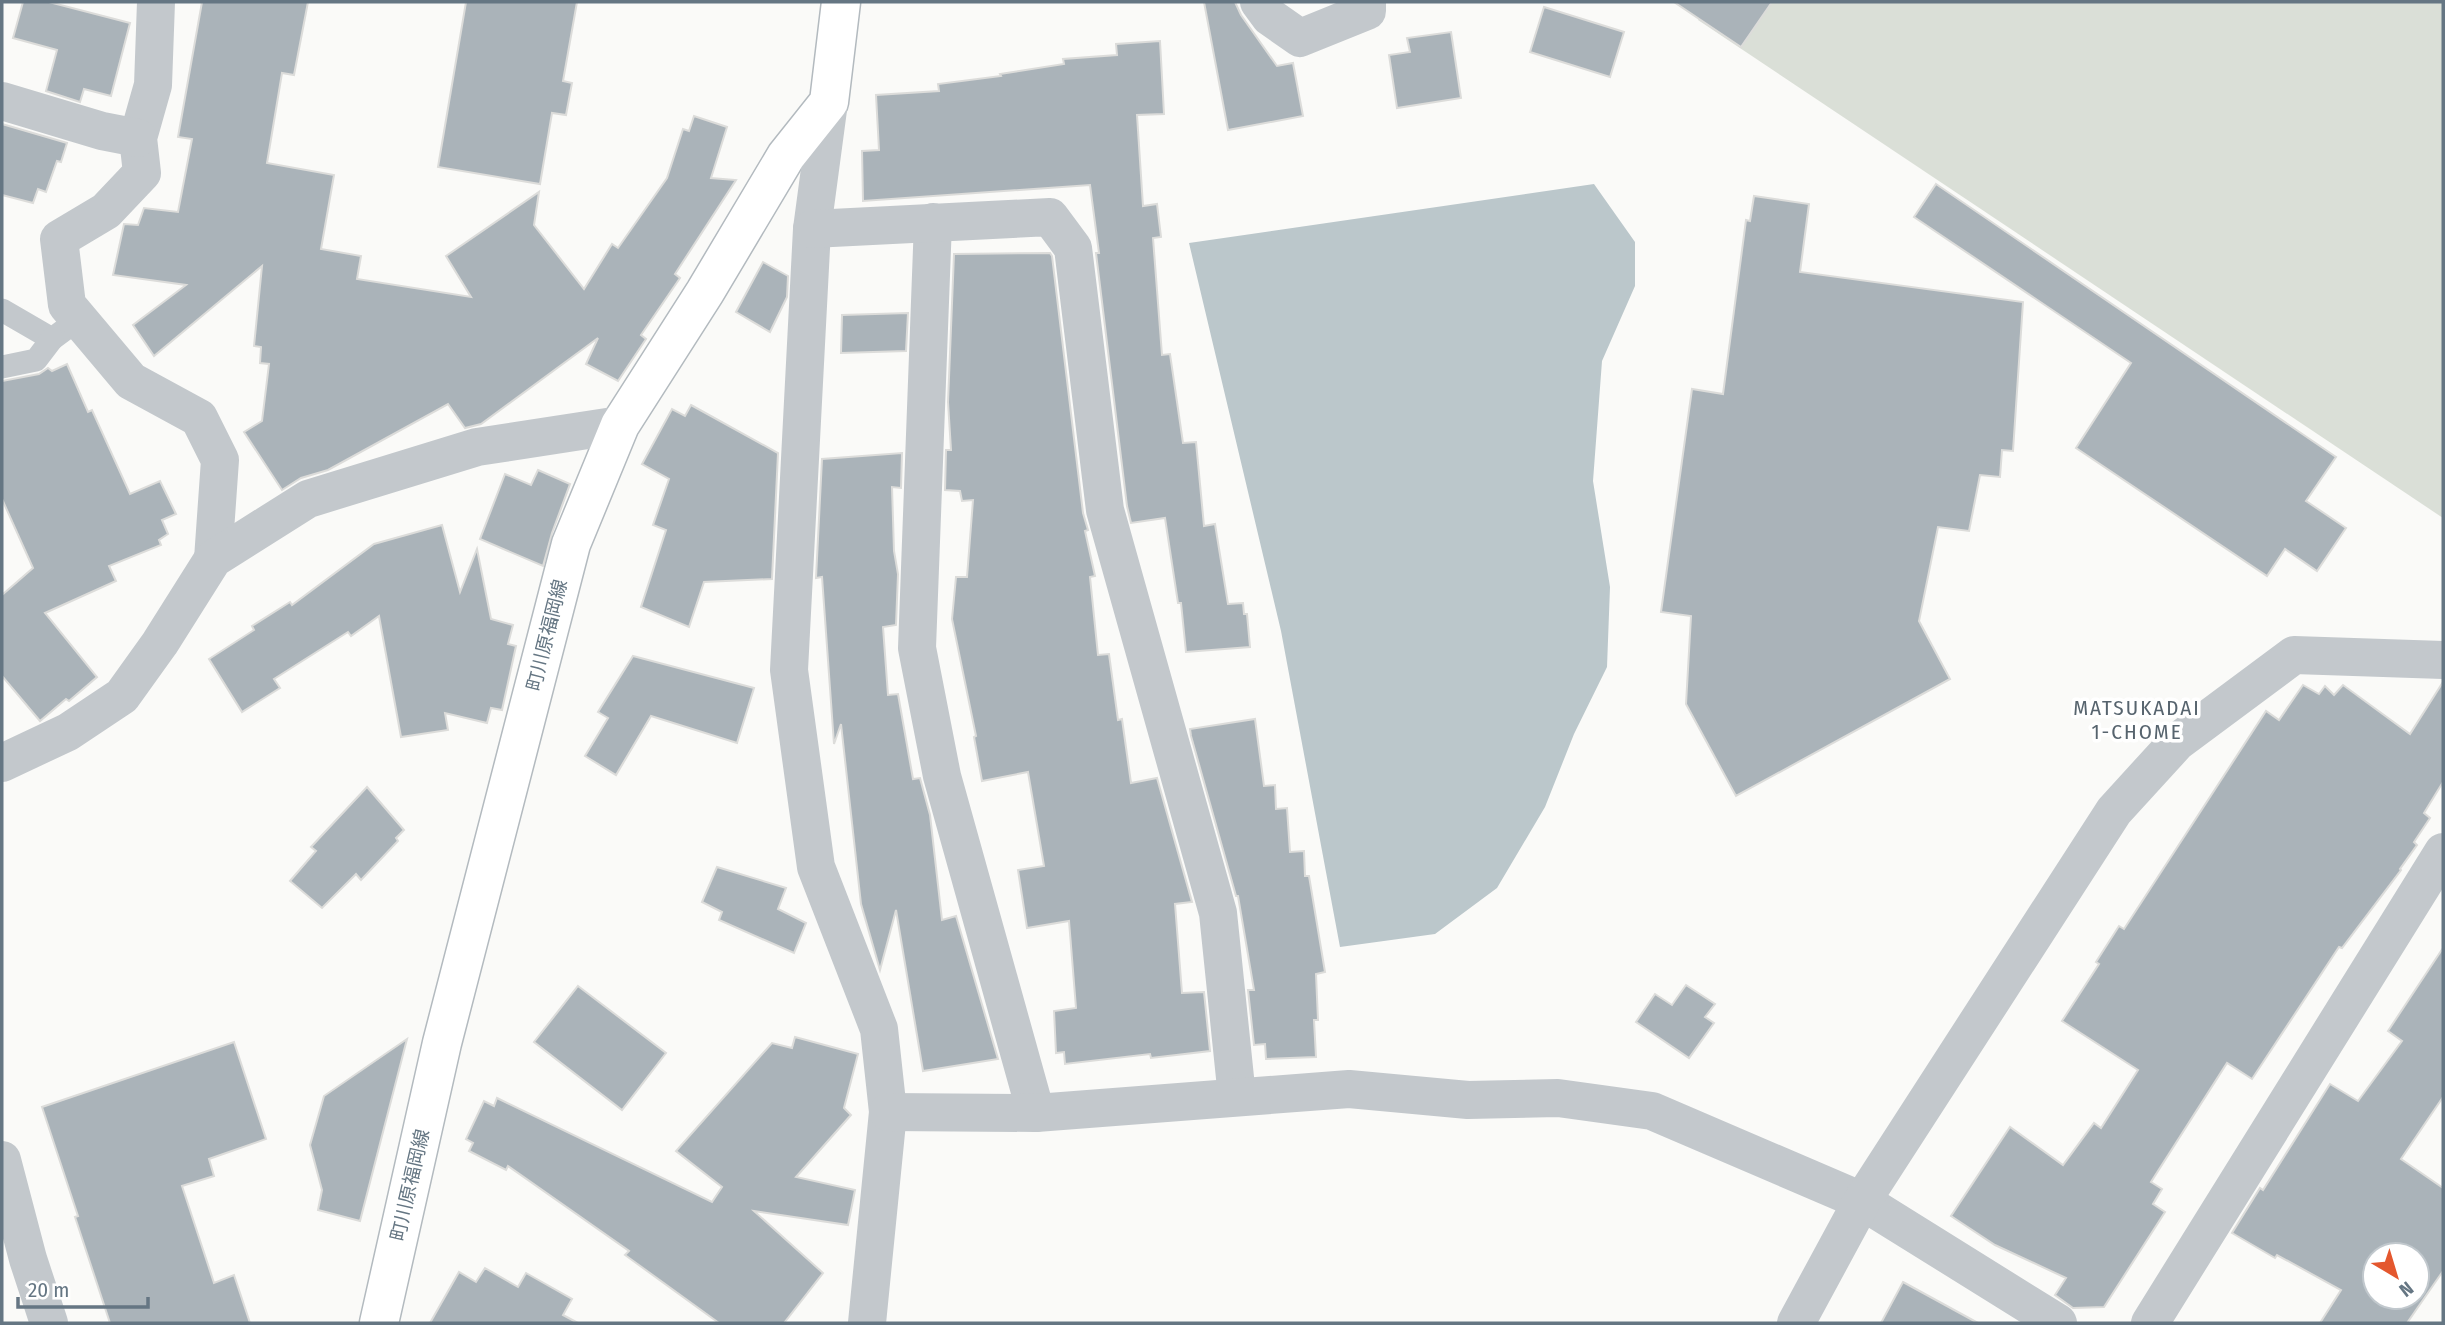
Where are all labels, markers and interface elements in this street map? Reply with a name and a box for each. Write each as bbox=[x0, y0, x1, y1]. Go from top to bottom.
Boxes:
street label: 町川原福岡線 bbox=[522, 577, 572, 693]
district label: MATSUKADAI 1-CHOME bbox=[2073, 695, 2201, 745]
street label: 町川原福岡線 bbox=[386, 1127, 434, 1243]
north arrow bbox=[2361, 1241, 2431, 1311]
scale bar bbox=[18, 1266, 147, 1310]
text: N bbox=[2395, 1276, 2418, 1302]
text: 20 m bbox=[28, 1277, 69, 1303]

